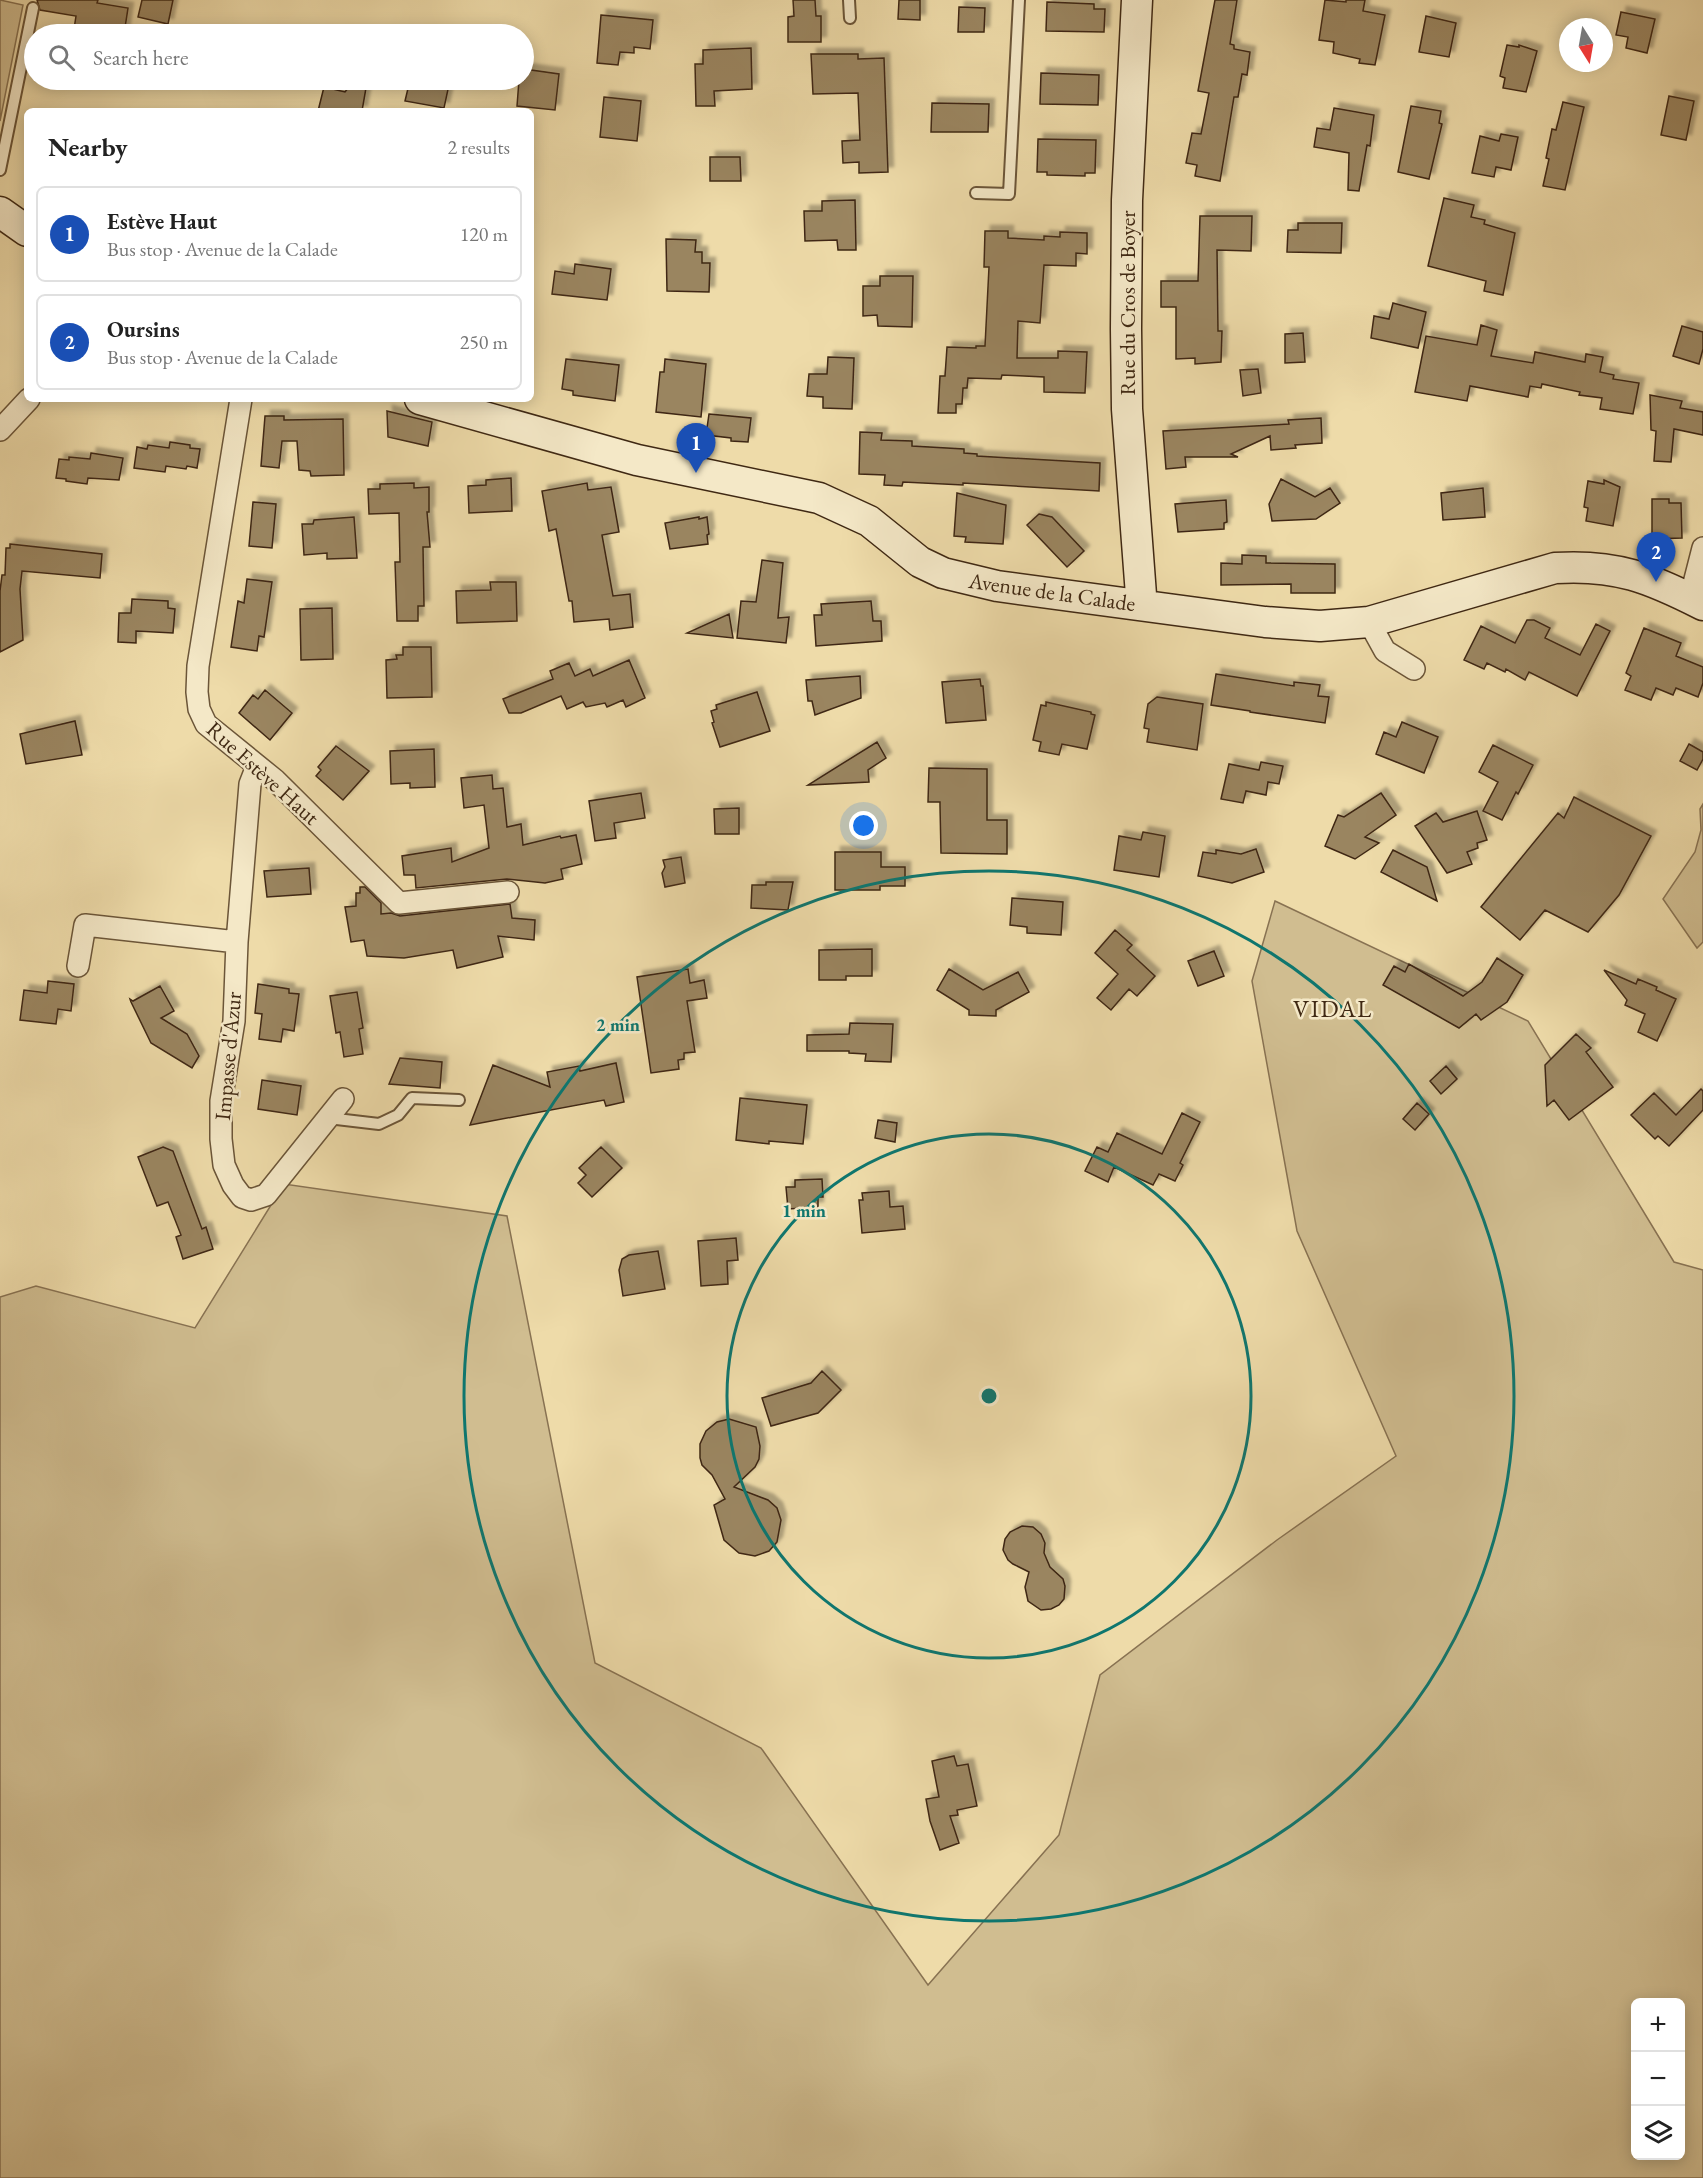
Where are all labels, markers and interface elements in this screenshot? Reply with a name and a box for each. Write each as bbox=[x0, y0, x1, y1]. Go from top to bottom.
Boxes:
north arrow bbox=[1559, 18, 1613, 72]
search box bbox=[24, 24, 534, 90]
icon: search bbox=[45, 41, 78, 74]
text: Search here bbox=[93, 43, 188, 72]
text: Nearby bbox=[48, 130, 128, 164]
text: 2 results bbox=[447, 134, 510, 160]
text: Estève Haut bbox=[107, 207, 217, 236]
street label: Rue du Cros de Boyer bbox=[1113, 210, 1142, 396]
text: 1 bbox=[64, 221, 75, 247]
text: 120 m bbox=[460, 221, 508, 247]
text: Bus stop · Avenue de la Calade bbox=[107, 236, 338, 262]
text: Oursins bbox=[107, 315, 180, 344]
text: 2 bbox=[64, 329, 75, 355]
text: 250 m bbox=[460, 329, 508, 355]
text: Bus stop · Avenue de la Calade bbox=[107, 344, 338, 370]
pin: 1 bbox=[676, 424, 716, 473]
pin: 2 bbox=[1636, 532, 1676, 582]
street label: Avenue de la Calade bbox=[966, 566, 1138, 618]
street label: Rue Estève Haut bbox=[200, 715, 326, 831]
your location bbox=[849, 811, 878, 840]
street label: Impasse d'Azur bbox=[208, 990, 248, 1122]
district label: VIDAL bbox=[1293, 993, 1373, 1024]
text: 2 min bbox=[596, 1013, 640, 1036]
text: 1 min bbox=[782, 1199, 826, 1222]
centre of rings bbox=[979, 1386, 999, 1406]
map controls bbox=[1631, 1998, 1685, 2160]
button: + bbox=[1631, 1998, 1685, 2052]
button: − bbox=[1631, 2052, 1685, 2106]
button: layers bbox=[1631, 2106, 1685, 2160]

